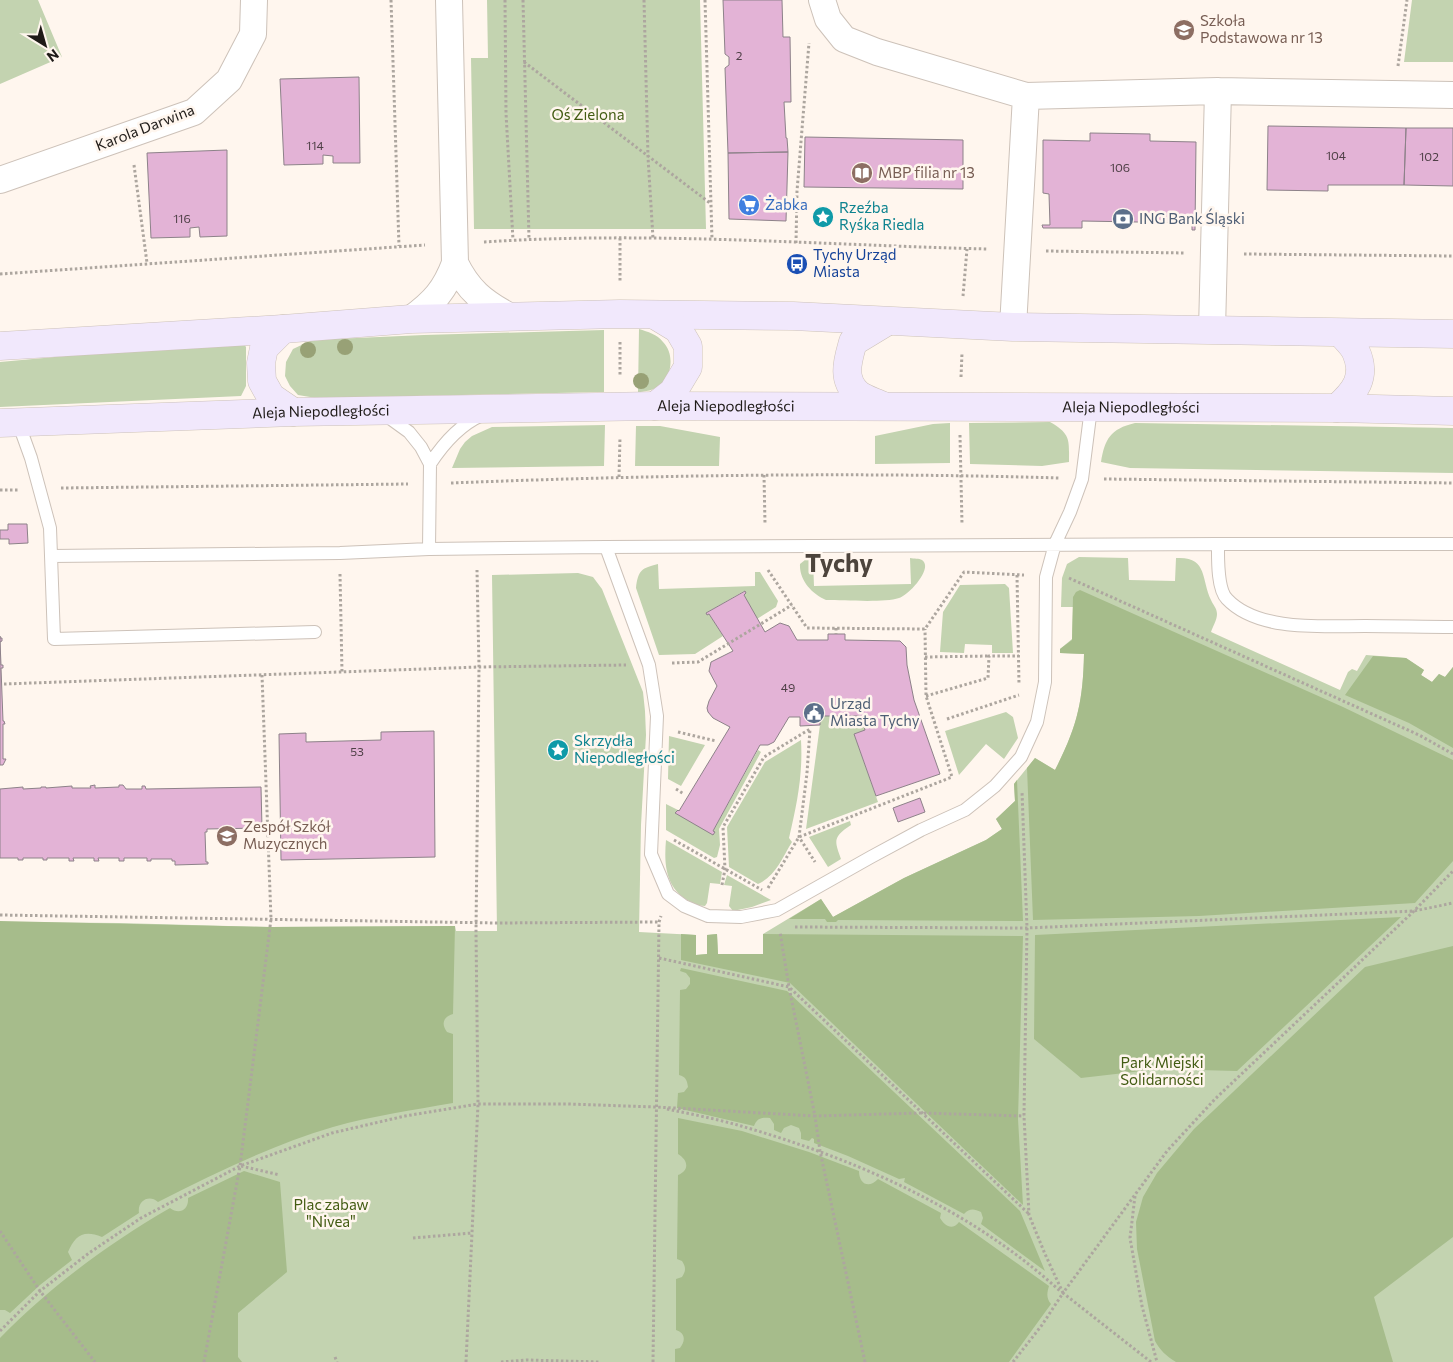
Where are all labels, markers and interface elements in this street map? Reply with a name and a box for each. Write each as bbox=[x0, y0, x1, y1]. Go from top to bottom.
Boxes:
place label: Szkoła Podstawowa nr 13 bbox=[1200, 11, 1323, 46]
school or university icon: Szkoła Podstawowa nr 13 bbox=[1172, 18, 1196, 42]
north arrow bbox=[20, 20, 70, 70]
text: N bbox=[44, 46, 62, 66]
house number: 2 bbox=[736, 48, 743, 62]
street label: Karola Darwina bbox=[93, 100, 197, 154]
park label: Oś Zielona bbox=[551, 105, 625, 123]
house number: 114 bbox=[306, 138, 324, 152]
house number: 104 bbox=[1326, 148, 1346, 162]
house number: 102 bbox=[1419, 149, 1439, 163]
house number: 106 bbox=[1110, 160, 1130, 174]
library icon: MBP filia nr 13 bbox=[850, 161, 874, 185]
place label: MBP filia nr 13 bbox=[878, 163, 975, 181]
supermarket icon: Żabka bbox=[737, 193, 761, 217]
place label: Żabka bbox=[765, 195, 808, 213]
place label: Rzeźba Ryśka Riedla bbox=[839, 198, 924, 233]
place icon: Rzeźba Ryśka Riedla bbox=[811, 205, 835, 229]
bank icon: ING Bank Śląski bbox=[1111, 207, 1135, 231]
place label: ING Bank Śląski bbox=[1139, 208, 1245, 227]
house number: 116 bbox=[173, 211, 191, 225]
place label: Tychy Urząd Miasta bbox=[813, 245, 897, 280]
bus stop icon: Tychy Urząd Miasta bbox=[785, 252, 809, 276]
street label: Aleja Niepodległości bbox=[657, 396, 795, 414]
street label: Aleja Niepodległości bbox=[1062, 397, 1200, 416]
street label: Aleja Niepodległości bbox=[252, 400, 390, 422]
district label: Tychy bbox=[805, 547, 873, 577]
house number: 49 bbox=[781, 680, 795, 694]
place label: Urząd Miasta Tychy bbox=[830, 694, 920, 729]
public building icon: Urząd Miasta Tychy bbox=[802, 701, 826, 725]
place label: Skrzydła Niepodległości bbox=[574, 731, 675, 766]
place icon: Skrzydła Niepodległości bbox=[546, 738, 570, 762]
house number: 53 bbox=[350, 744, 364, 758]
place label: Zespół Szkół Muzycznych bbox=[243, 817, 331, 852]
school or university icon: Zespół Szkół Muzycznych bbox=[215, 824, 239, 848]
park label: Park Miejski Solidarności bbox=[1120, 1053, 1204, 1088]
park label: Plac zabaw "Nivea" bbox=[293, 1195, 369, 1230]

